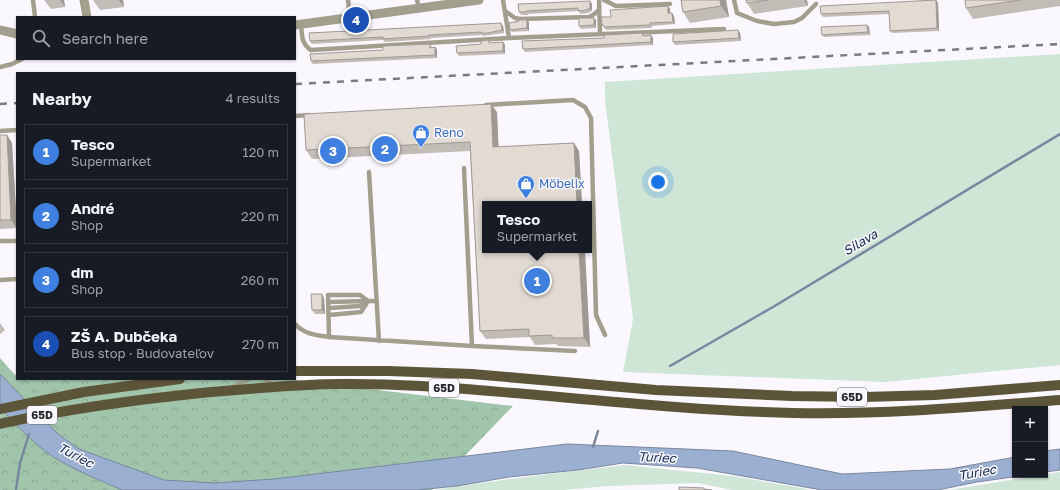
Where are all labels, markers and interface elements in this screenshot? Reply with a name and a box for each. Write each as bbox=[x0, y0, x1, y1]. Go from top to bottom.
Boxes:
pin: 4 bbox=[343, 5, 369, 35]
search box bbox=[16, 16, 296, 60]
icon: search bbox=[30, 27, 52, 49]
text: Search here bbox=[62, 29, 148, 47]
text: Nearby bbox=[32, 88, 92, 109]
text: 4 results bbox=[226, 90, 280, 106]
shop icon: Reno bbox=[411, 123, 431, 148]
place label: Reno bbox=[434, 125, 464, 140]
pin: 2 bbox=[372, 134, 398, 164]
text: Tesco bbox=[71, 135, 114, 153]
pin: 3 bbox=[320, 136, 346, 166]
text: 1 bbox=[43, 144, 49, 160]
text: 120 m bbox=[242, 144, 279, 160]
text: Supermarket bbox=[71, 153, 152, 169]
your location bbox=[648, 172, 668, 192]
shop icon: Möbelix bbox=[516, 174, 536, 199]
place label: Möbelix bbox=[539, 176, 585, 191]
text: André bbox=[71, 199, 114, 217]
popup bbox=[482, 201, 592, 253]
text: 2 bbox=[42, 208, 50, 224]
text: 220 m bbox=[241, 208, 279, 224]
text: Tesco bbox=[497, 210, 540, 228]
text: Shop bbox=[71, 217, 103, 233]
water label: Silava bbox=[840, 225, 881, 258]
text: Supermarket bbox=[497, 228, 577, 244]
text: dm bbox=[71, 263, 93, 281]
pin: 1 bbox=[524, 266, 550, 296]
text: 3 bbox=[42, 272, 50, 288]
text: 260 m bbox=[241, 272, 279, 288]
text: Shop bbox=[71, 281, 103, 297]
text: ZŠ A. Dubčeka bbox=[71, 327, 177, 345]
text: 4 bbox=[42, 336, 50, 352]
text: 270 m bbox=[242, 336, 279, 352]
text: Bus stop · Budovateľov bbox=[71, 345, 214, 361]
road number: 65D bbox=[429, 379, 459, 397]
road number: 65D bbox=[837, 388, 867, 406]
road number: 65D bbox=[27, 406, 57, 424]
map controls bbox=[1012, 406, 1048, 478]
button: + bbox=[1012, 406, 1048, 442]
water label: Turiec bbox=[55, 439, 97, 471]
button: − bbox=[1012, 442, 1048, 478]
water label: Turiec bbox=[638, 448, 677, 466]
water label: Turiec bbox=[957, 461, 998, 483]

